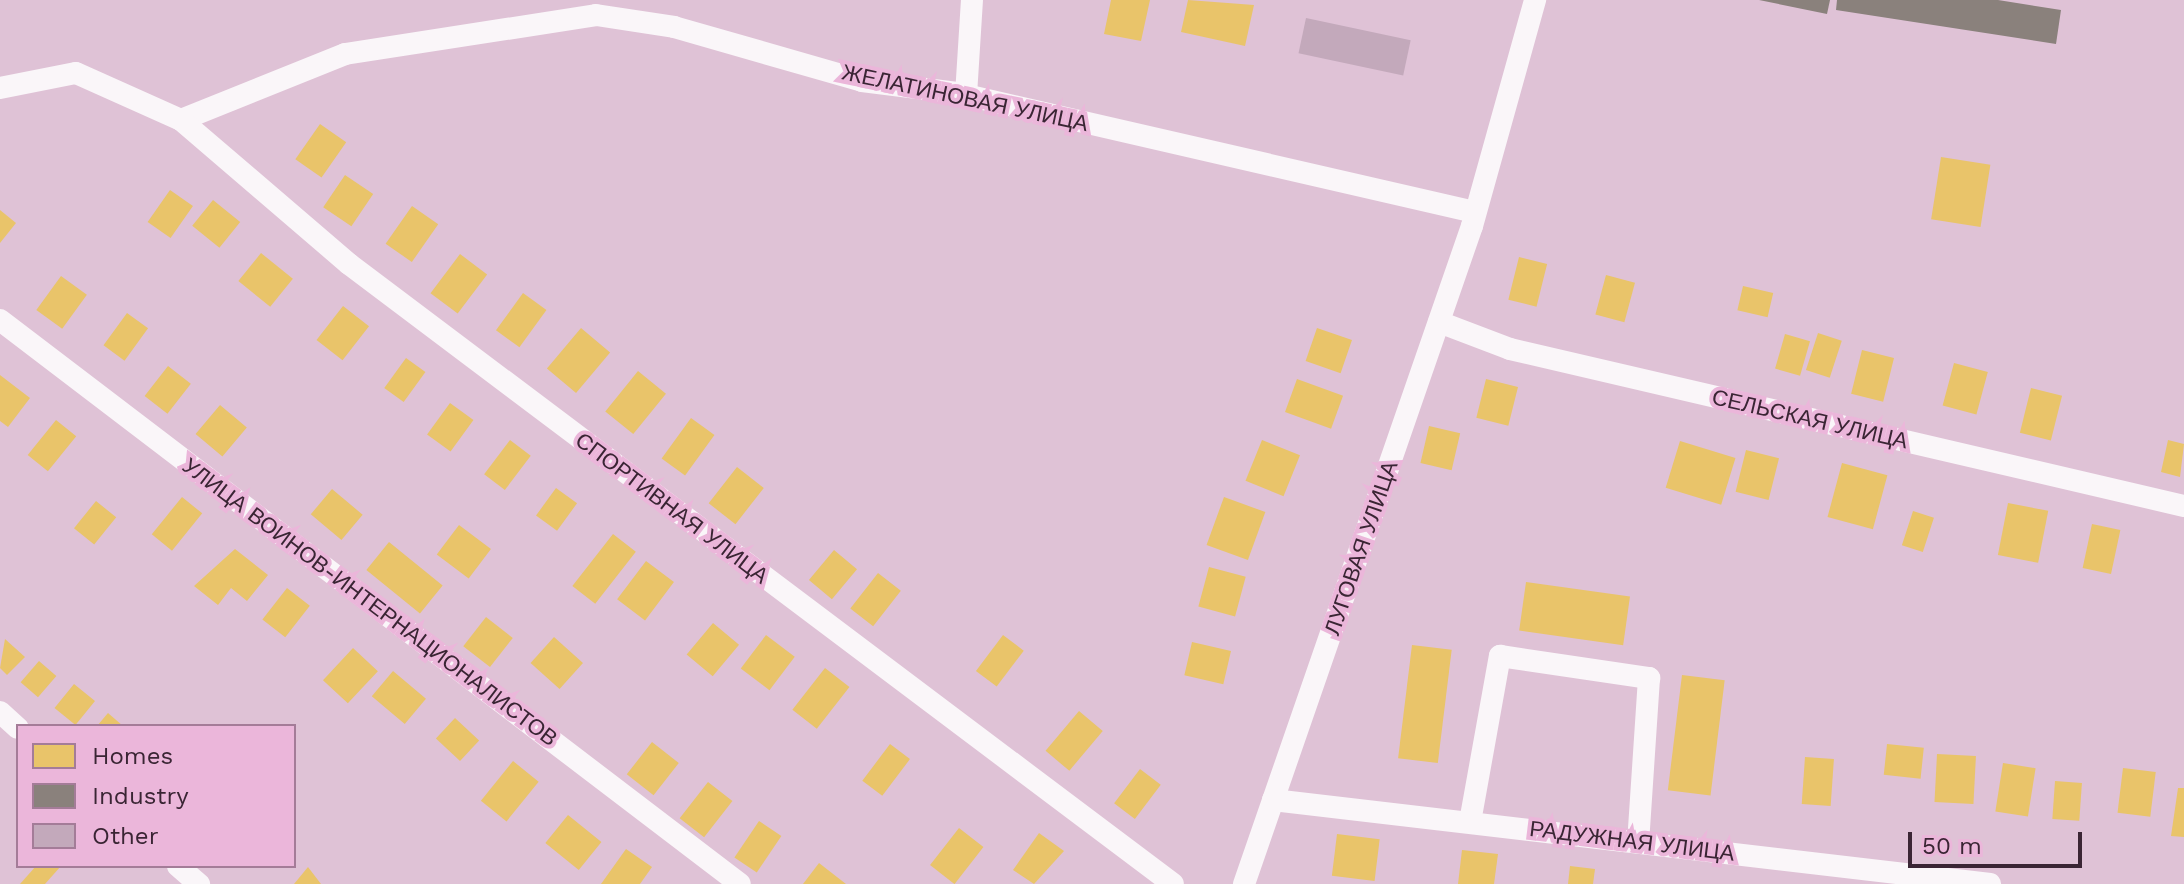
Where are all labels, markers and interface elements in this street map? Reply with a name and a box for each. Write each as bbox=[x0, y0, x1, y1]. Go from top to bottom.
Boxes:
street label: ЖЕЛАТИНОВАЯ УЛИЦА bbox=[839, 59, 1091, 137]
street label: СЕЛЬСКАЯ УЛИЦА bbox=[1710, 384, 1910, 454]
street label: СПОРТИВНАЯ УЛИЦА bbox=[570, 427, 774, 589]
street label: УЛИЦА ВОИНОВ-ИНТЕРНАЦИОНАЛИСТОВ bbox=[177, 452, 563, 752]
street label: ЛУГОВАЯ УЛИЦА bbox=[1319, 457, 1403, 639]
legend bbox=[16, 724, 296, 868]
text: Homes bbox=[92, 742, 173, 770]
text: Industry bbox=[92, 782, 189, 810]
street label: РАДУЖНАЯ УЛИЦА bbox=[1528, 815, 1736, 867]
scale bar bbox=[1912, 816, 2086, 866]
text: Other bbox=[92, 822, 159, 850]
text: 50 m bbox=[1922, 832, 1982, 860]

